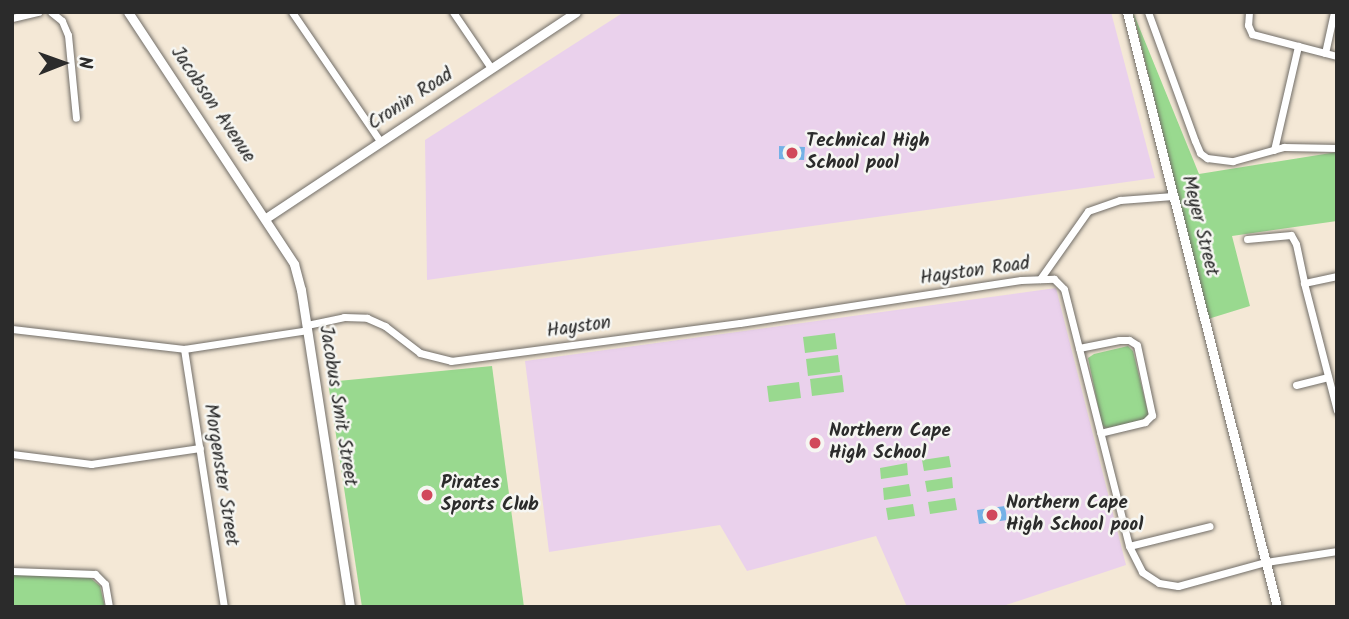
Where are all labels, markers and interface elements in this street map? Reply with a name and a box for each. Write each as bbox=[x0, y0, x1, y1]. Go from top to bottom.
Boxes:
north arrow bbox=[28, 28, 98, 98]
street label: Jacobson Avenue bbox=[165, 43, 259, 167]
text: N bbox=[69, 56, 99, 69]
street label: Cronin Road bbox=[364, 64, 458, 136]
place label: Technical High School pool bbox=[806, 131, 930, 175]
marker: Technical High School pool bbox=[784, 145, 800, 161]
street label: Meyer Street bbox=[1175, 173, 1223, 279]
street label: Hayston Road bbox=[919, 253, 1031, 291]
street label: Hayston bbox=[545, 312, 613, 344]
street label: Jacobus Smit Street bbox=[313, 324, 361, 488]
street label: Morgenster Street bbox=[198, 402, 242, 548]
place label: Northern Cape High School bbox=[829, 421, 951, 465]
marker: Northern Cape High School bbox=[807, 435, 823, 451]
place label: Pirates Sports Club bbox=[441, 473, 539, 517]
marker: Pirates Sports Club bbox=[419, 487, 435, 503]
place label: Northern Cape High School pool bbox=[1006, 493, 1143, 537]
marker: Northern Cape High School pool bbox=[984, 507, 1000, 523]

